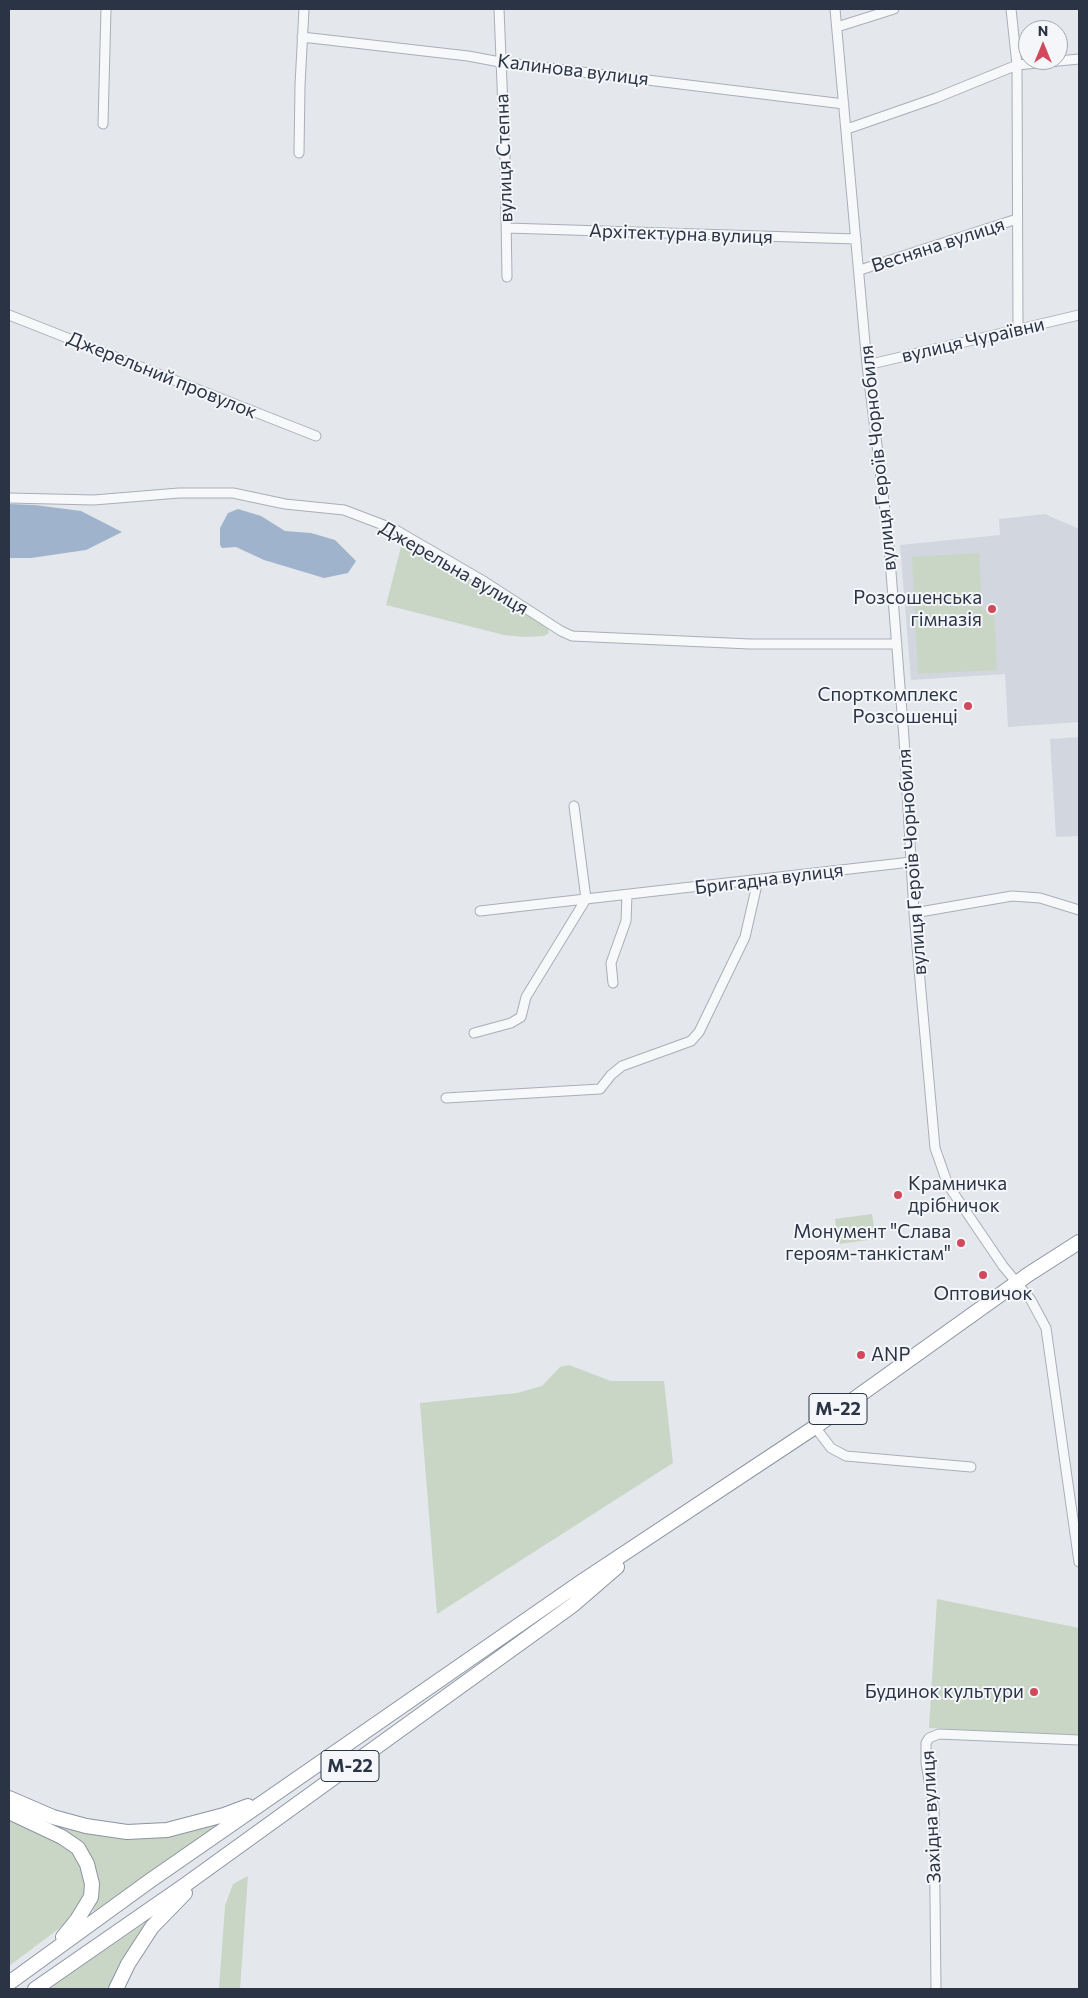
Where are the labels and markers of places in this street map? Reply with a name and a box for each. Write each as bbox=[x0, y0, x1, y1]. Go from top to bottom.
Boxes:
place label: Розсошенська гімназія bbox=[853, 587, 982, 631]
marker: Розсошенська гімназія bbox=[986, 603, 998, 615]
place label: Спорткомплекс Розсошенці bbox=[817, 684, 958, 728]
marker: Спорткомплекс Розсошенці bbox=[962, 700, 974, 712]
place label: Крамничка дрібничок bbox=[908, 1173, 1007, 1217]
marker: Крамничка дрібничок bbox=[892, 1189, 904, 1201]
place label: Монумент "Слава героям-танкістам" bbox=[785, 1221, 951, 1265]
marker: Монумент "Слава героям-танкістам" bbox=[955, 1237, 967, 1249]
marker: Оптовичок bbox=[977, 1269, 989, 1281]
place label: Оптовичок bbox=[933, 1283, 1033, 1305]
place label: ANP bbox=[871, 1344, 910, 1366]
marker: ANP bbox=[855, 1349, 867, 1361]
place label: Будинок культури bbox=[865, 1681, 1024, 1703]
marker: Будинок культури bbox=[1028, 1686, 1040, 1698]

